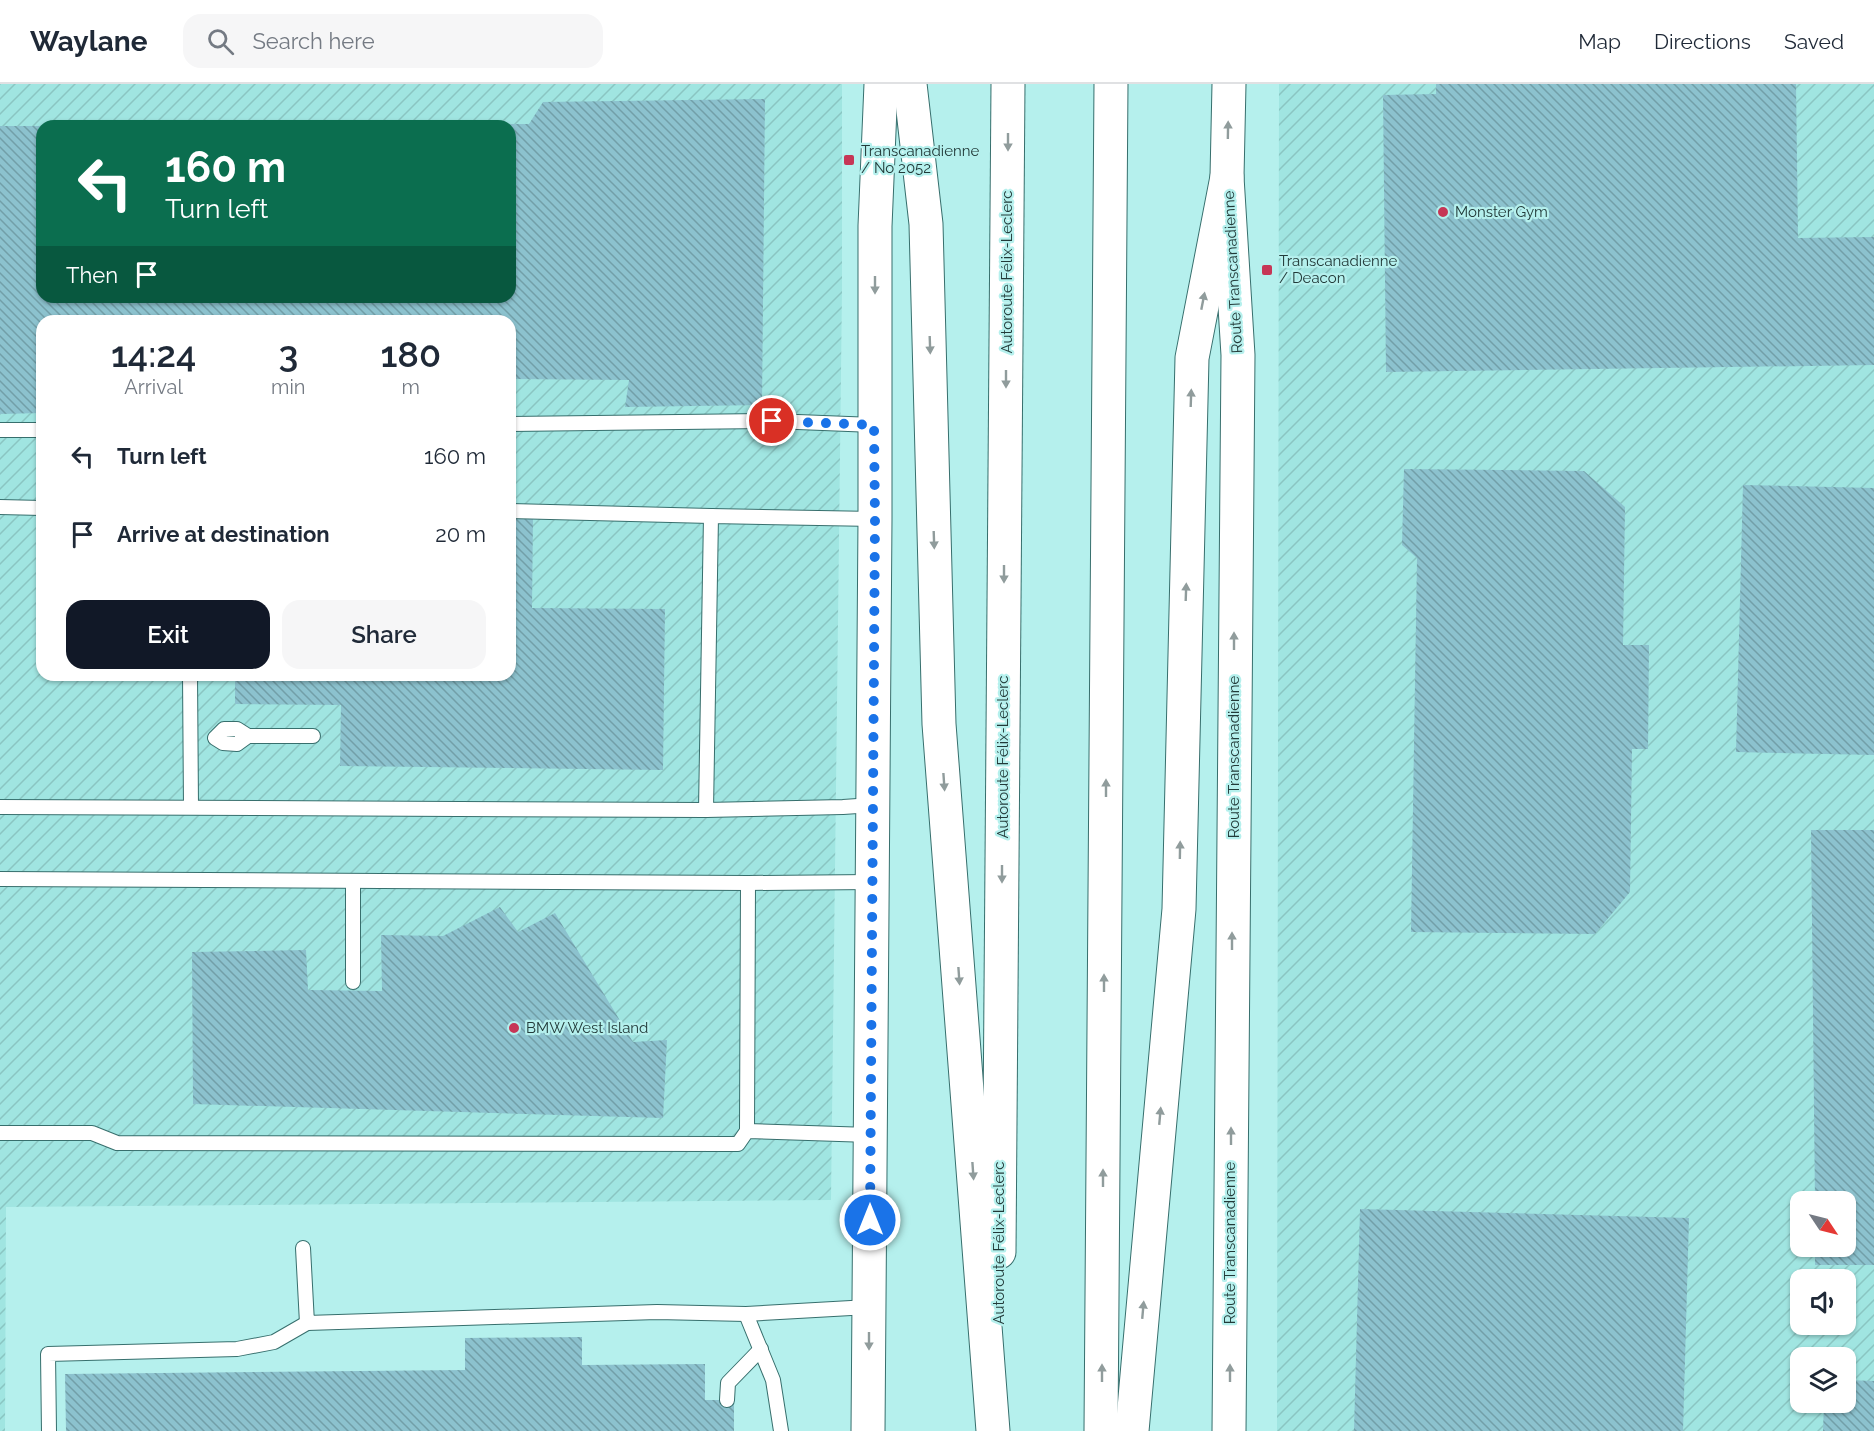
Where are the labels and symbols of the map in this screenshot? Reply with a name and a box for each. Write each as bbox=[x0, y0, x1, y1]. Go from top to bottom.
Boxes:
one-way arrow bbox=[1223, 121, 1233, 140]
one-way arrow bbox=[1003, 133, 1013, 152]
place label: Transcanadienne / No 2052 bbox=[861, 142, 979, 177]
marker: Transcanadienne / No 2052 bbox=[842, 153, 856, 167]
street label: Route Transcanadienne bbox=[1220, 190, 1246, 354]
street label: Autoroute Félix-Leclerc bbox=[998, 191, 1016, 353]
place label: Monster Gym bbox=[1455, 203, 1548, 221]
marker: Monster Gym bbox=[1436, 205, 1450, 219]
place label: Transcanadienne / Deacon bbox=[1279, 252, 1397, 287]
marker: Transcanadienne / Deacon bbox=[1260, 263, 1274, 277]
one-way arrow bbox=[870, 275, 880, 294]
one-way arrow bbox=[1199, 291, 1208, 310]
one-way arrow bbox=[925, 336, 934, 355]
one-way arrow bbox=[1001, 370, 1011, 389]
one-way arrow bbox=[1187, 388, 1196, 407]
pin bbox=[746, 395, 797, 446]
one-way arrow bbox=[929, 531, 939, 550]
one-way arrow bbox=[999, 565, 1009, 584]
one-way arrow bbox=[1181, 583, 1190, 602]
one-way arrow bbox=[1229, 631, 1239, 650]
street label: Route Transcanadienne bbox=[1225, 675, 1243, 838]
street label: Autoroute Félix-Leclerc bbox=[994, 676, 1012, 838]
one-way arrow bbox=[939, 772, 949, 791]
one-way arrow bbox=[1101, 778, 1111, 797]
one-way arrow bbox=[1175, 841, 1185, 860]
one-way arrow bbox=[997, 865, 1007, 884]
one-way arrow bbox=[1227, 931, 1237, 950]
one-way arrow bbox=[954, 967, 963, 986]
one-way arrow bbox=[1100, 973, 1109, 992]
place label: BMW West Island bbox=[526, 1019, 648, 1037]
marker: BMW West Island bbox=[507, 1021, 521, 1035]
one-way arrow bbox=[1155, 1106, 1165, 1125]
one-way arrow bbox=[1226, 1126, 1236, 1145]
one-way arrow bbox=[969, 1161, 978, 1180]
street label: Route Transcanadienne bbox=[1221, 1161, 1239, 1324]
street label: Autoroute Félix-Leclerc bbox=[990, 1162, 1008, 1324]
one-way arrow bbox=[1098, 1168, 1108, 1187]
position arrow bbox=[838, 1188, 902, 1252]
north arrow bbox=[1790, 1191, 1856, 1257]
one-way arrow bbox=[1138, 1300, 1148, 1319]
one-way arrow bbox=[864, 1331, 874, 1350]
one-way arrow bbox=[1097, 1363, 1106, 1382]
one-way arrow bbox=[1225, 1363, 1235, 1382]

